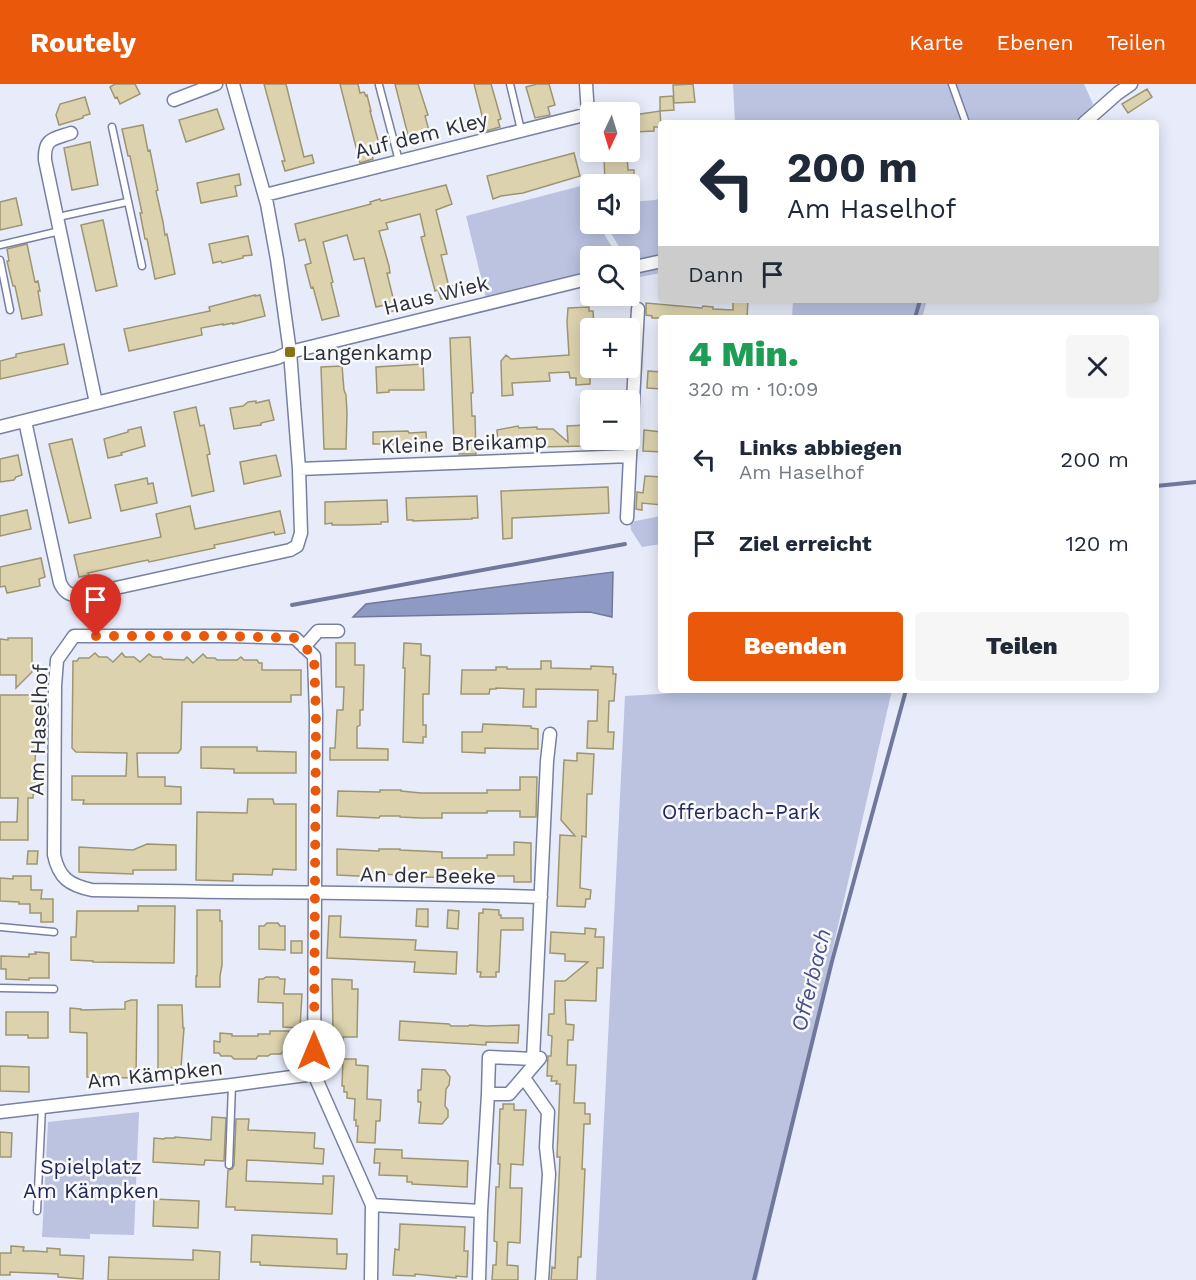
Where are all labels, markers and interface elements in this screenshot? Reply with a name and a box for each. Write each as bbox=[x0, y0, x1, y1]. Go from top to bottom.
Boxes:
text: Routely bbox=[30, 26, 136, 59]
text: Karte bbox=[909, 30, 964, 55]
text: Ebenen bbox=[997, 30, 1073, 55]
text: Teilen bbox=[1106, 30, 1166, 55]
north arrow bbox=[580, 102, 640, 162]
map controls bbox=[580, 102, 640, 450]
street label: Auf dem Kley bbox=[352, 106, 490, 164]
text: 200 m bbox=[787, 143, 918, 192]
icon: left bbox=[688, 144, 766, 222]
button: sound bbox=[580, 174, 640, 234]
text: Am Haselhof bbox=[787, 193, 956, 225]
button: search bbox=[580, 246, 640, 306]
icon: arrive bbox=[756, 258, 789, 291]
text: Dann bbox=[688, 262, 744, 287]
street label: Haus Wiek bbox=[381, 270, 491, 320]
button: + bbox=[580, 318, 640, 378]
text: 4 Min. bbox=[688, 333, 799, 375]
button: close bbox=[1066, 335, 1129, 398]
place label: Langenkamp bbox=[302, 340, 433, 365]
marker: Langenkamp bbox=[283, 345, 297, 359]
text: 320 m · 10:09 bbox=[688, 377, 818, 401]
button: − bbox=[580, 390, 640, 450]
street label: Kleine Breikamp bbox=[380, 428, 548, 458]
text: Links abbiegen bbox=[739, 435, 902, 460]
icon: left bbox=[688, 443, 721, 476]
text: 200 m bbox=[1060, 447, 1129, 472]
text: Am Haselhof bbox=[739, 460, 864, 484]
icon: arrive bbox=[688, 527, 721, 560]
text: Ziel erreicht bbox=[739, 531, 872, 556]
text: 120 m bbox=[1065, 531, 1129, 556]
pin bbox=[70, 574, 121, 636]
icon: arrive bbox=[79, 583, 112, 616]
button: Beenden bbox=[688, 612, 903, 681]
button: Teilen bbox=[915, 612, 1129, 681]
street label: Am Haselhof bbox=[23, 664, 53, 796]
park label: Offerbach-Park bbox=[662, 799, 820, 824]
street label: An der Beeke bbox=[360, 861, 496, 889]
water label: Offerbach bbox=[786, 926, 836, 1034]
position arrow bbox=[282, 1019, 346, 1083]
street label: Am Kämpken bbox=[86, 1054, 224, 1094]
park label: Spielplatz Am Kämpken bbox=[23, 1154, 159, 1203]

